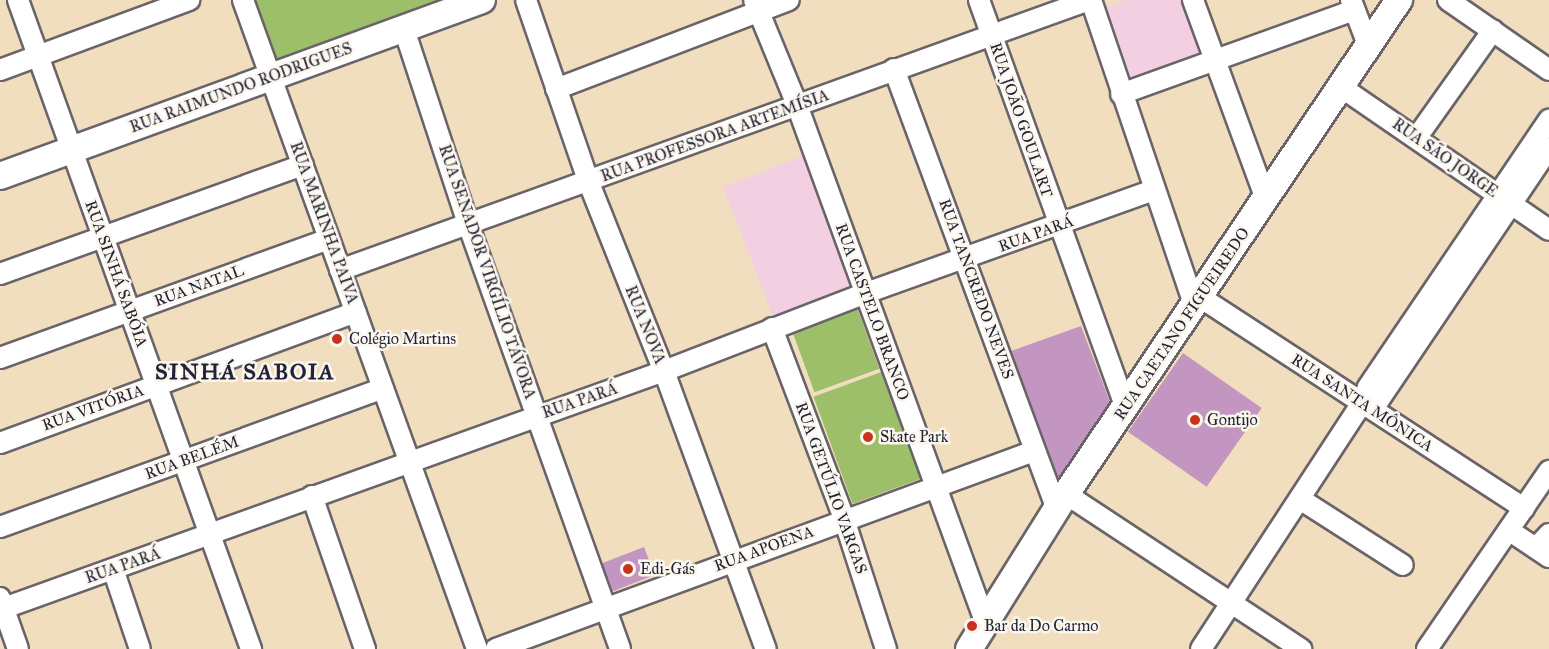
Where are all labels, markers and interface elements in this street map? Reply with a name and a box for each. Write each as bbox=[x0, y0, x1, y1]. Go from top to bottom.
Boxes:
street label: RUA RAIMUNDO RODRIGUES bbox=[127, 39, 355, 137]
street label: RUA JOÃO GOULART bbox=[985, 40, 1057, 200]
street label: RUA PROFESSORA ARTEMÍSIA bbox=[598, 86, 832, 186]
street label: RUA SÃO JORGE bbox=[1388, 114, 1502, 202]
street label: RUA MARINHA PAIVA bbox=[286, 139, 362, 307]
street label: RUA SENADOR VIRGÍLIO TÁVORA bbox=[434, 142, 540, 402]
street label: RUA TANCREDO NEVES bbox=[934, 196, 1018, 382]
street label: RUA SINHÁ SABÓIA bbox=[80, 198, 152, 350]
street label: RUA PARÁ bbox=[996, 212, 1076, 256]
street label: RUA CASTELO BRANCO bbox=[831, 221, 913, 403]
street label: RUA CAETANO FIGUEIREDO bbox=[1110, 224, 1254, 424]
street label: RUA NATAL bbox=[151, 261, 247, 311]
street label: RUA NOVA bbox=[621, 283, 669, 367]
place label: Colégio Martins bbox=[349, 329, 456, 349]
marker: Colégio Martins bbox=[330, 332, 344, 346]
street label: RUA SANTA MÔNICA bbox=[1287, 350, 1437, 456]
district label: SINHÁ SABOIA bbox=[155, 359, 335, 385]
street label: RUA PARÁ bbox=[540, 379, 620, 423]
street label: RUA VITÓRIA bbox=[39, 381, 147, 435]
street label: RUA GETÚLIO VARGAS bbox=[791, 400, 871, 576]
place label: Gontijo bbox=[1207, 410, 1258, 430]
marker: Gontijo bbox=[1188, 413, 1202, 427]
place label: Skate Park bbox=[880, 427, 948, 447]
marker: Skate Park bbox=[861, 430, 875, 444]
street label: RUA BELÉM bbox=[142, 432, 242, 484]
street label: RUA APOENA bbox=[712, 522, 816, 576]
street label: RUA PARÁ bbox=[83, 544, 163, 588]
place label: Edi-Gás bbox=[640, 559, 695, 579]
marker: Edi-Gás bbox=[621, 562, 635, 576]
place label: Bar da Do Carmo bbox=[984, 616, 1099, 636]
marker: Bar da Do Carmo bbox=[965, 619, 979, 633]

